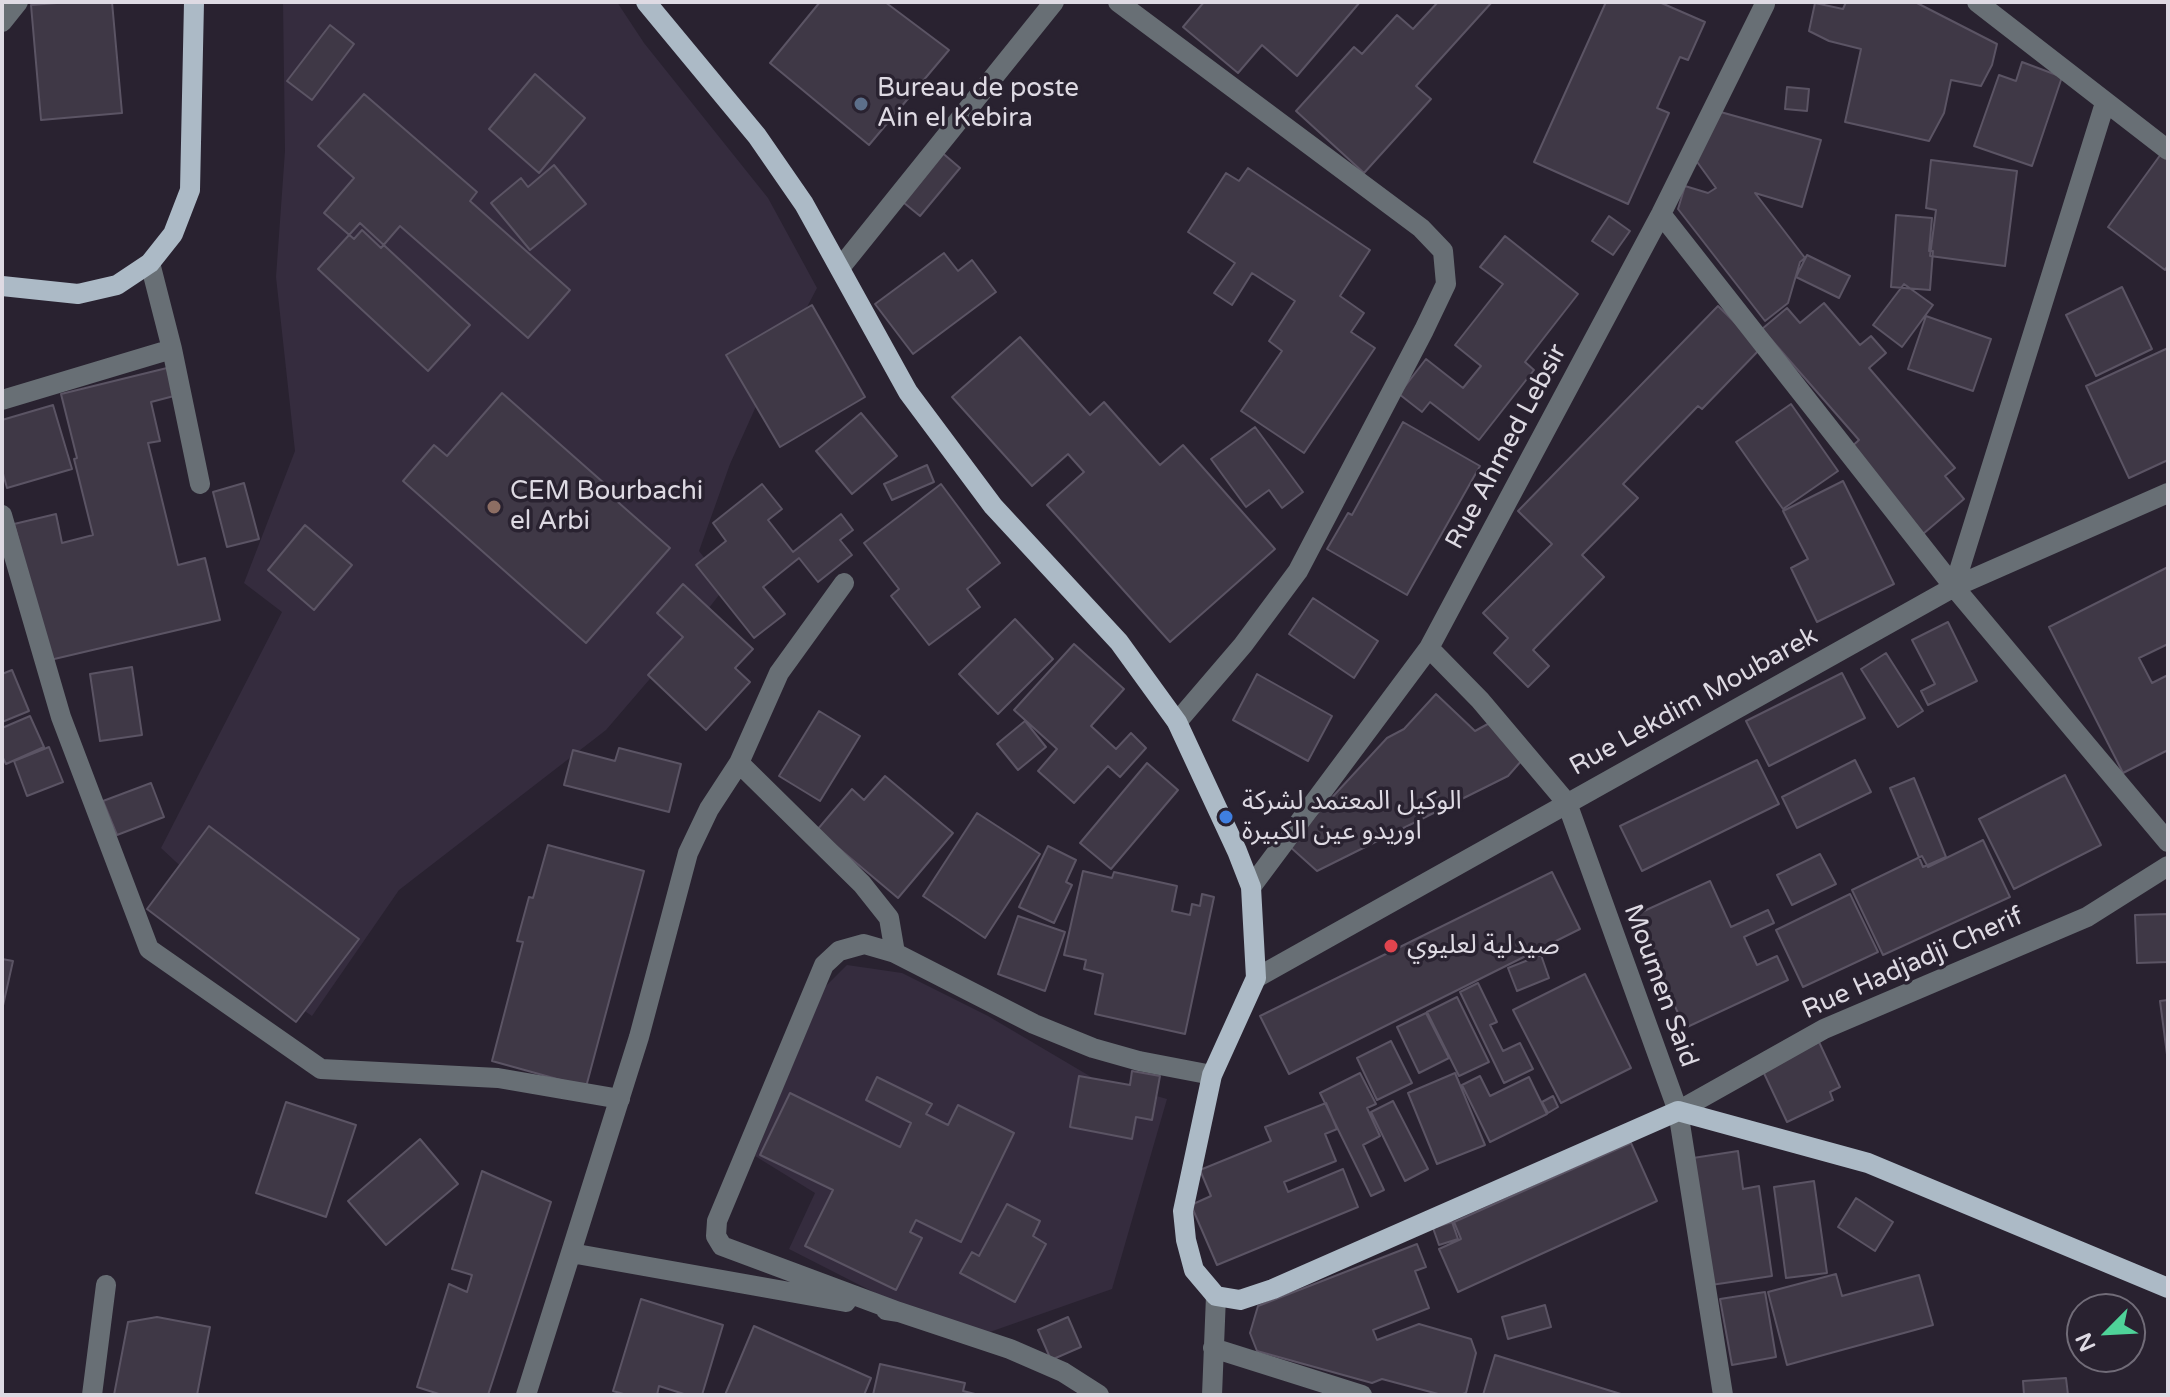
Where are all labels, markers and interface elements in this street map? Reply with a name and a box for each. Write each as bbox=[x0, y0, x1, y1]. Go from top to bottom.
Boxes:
place label: Bureau de poste Ain el Kebira bbox=[877, 73, 1079, 134]
marker: Bureau de poste Ain el Kebira bbox=[852, 95, 870, 113]
street label: Rue Ahmed Lebsir bbox=[1440, 339, 1574, 555]
place label: CEM Bourbachi el Arbi bbox=[510, 476, 703, 538]
marker: CEM Bourbachi el Arbi bbox=[485, 498, 503, 516]
street label: Rue Lekdim Moubarek bbox=[1565, 621, 1823, 783]
place label: الوكيل المعتمد لشركة اوريدو عين الكبيرة bbox=[1242, 786, 1462, 848]
marker: الوكيل المعتمد لشركة اوريدو عين الكبيرة bbox=[1217, 808, 1235, 826]
street label: Moumen Said bbox=[1616, 900, 1704, 1072]
street label: Rue Hadjadji Cherif bbox=[1798, 901, 2028, 1027]
place label: صيدلية لعليوي bbox=[1407, 930, 1560, 962]
marker: صيدلية لعليوي bbox=[1382, 937, 1400, 955]
north arrow bbox=[2066, 1293, 2146, 1373]
text: N bbox=[2070, 1329, 2101, 1355]

